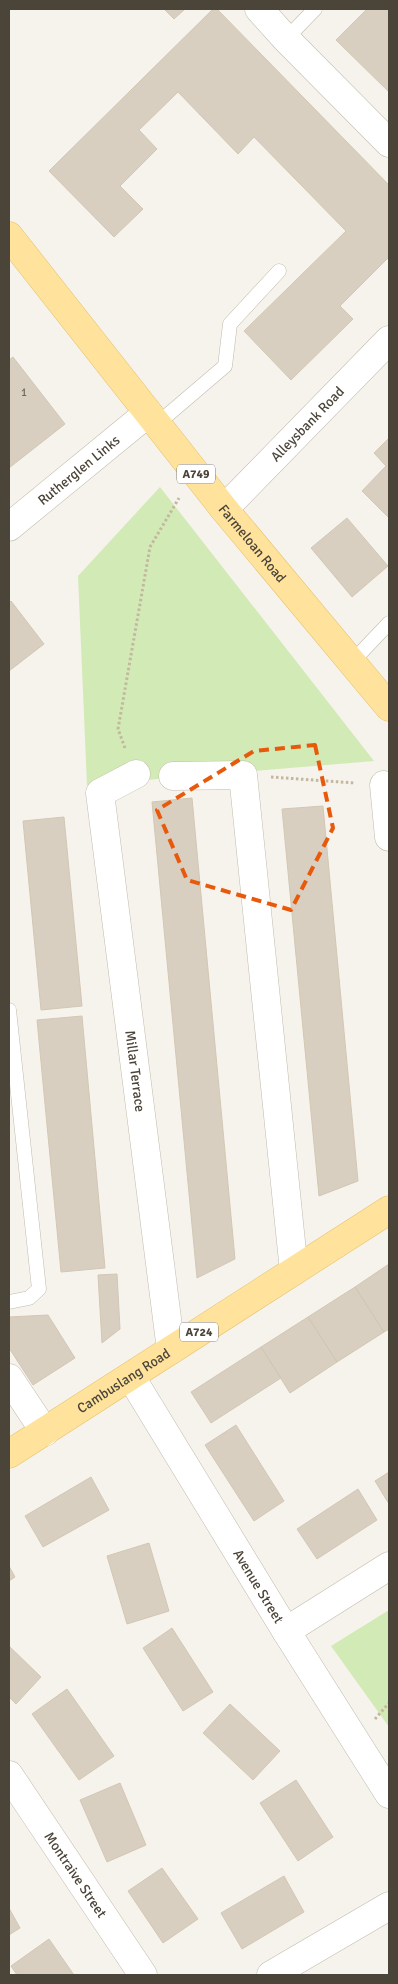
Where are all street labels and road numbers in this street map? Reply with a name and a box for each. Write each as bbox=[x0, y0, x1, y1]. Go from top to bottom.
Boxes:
street label: Alleysbank Road bbox=[267, 383, 347, 465]
street label: Rutherglen Links bbox=[34, 431, 123, 509]
road number: A749 bbox=[177, 464, 215, 484]
street label: Farmeloan Road bbox=[215, 501, 290, 586]
street label: Millar Terrace bbox=[122, 1029, 149, 1113]
road number: A724 bbox=[180, 1322, 218, 1341]
street label: Cambuslang Road bbox=[74, 1344, 173, 1417]
street label: Avenue Street bbox=[230, 1546, 288, 1626]
street label: Montraive Street bbox=[41, 1829, 111, 1921]

